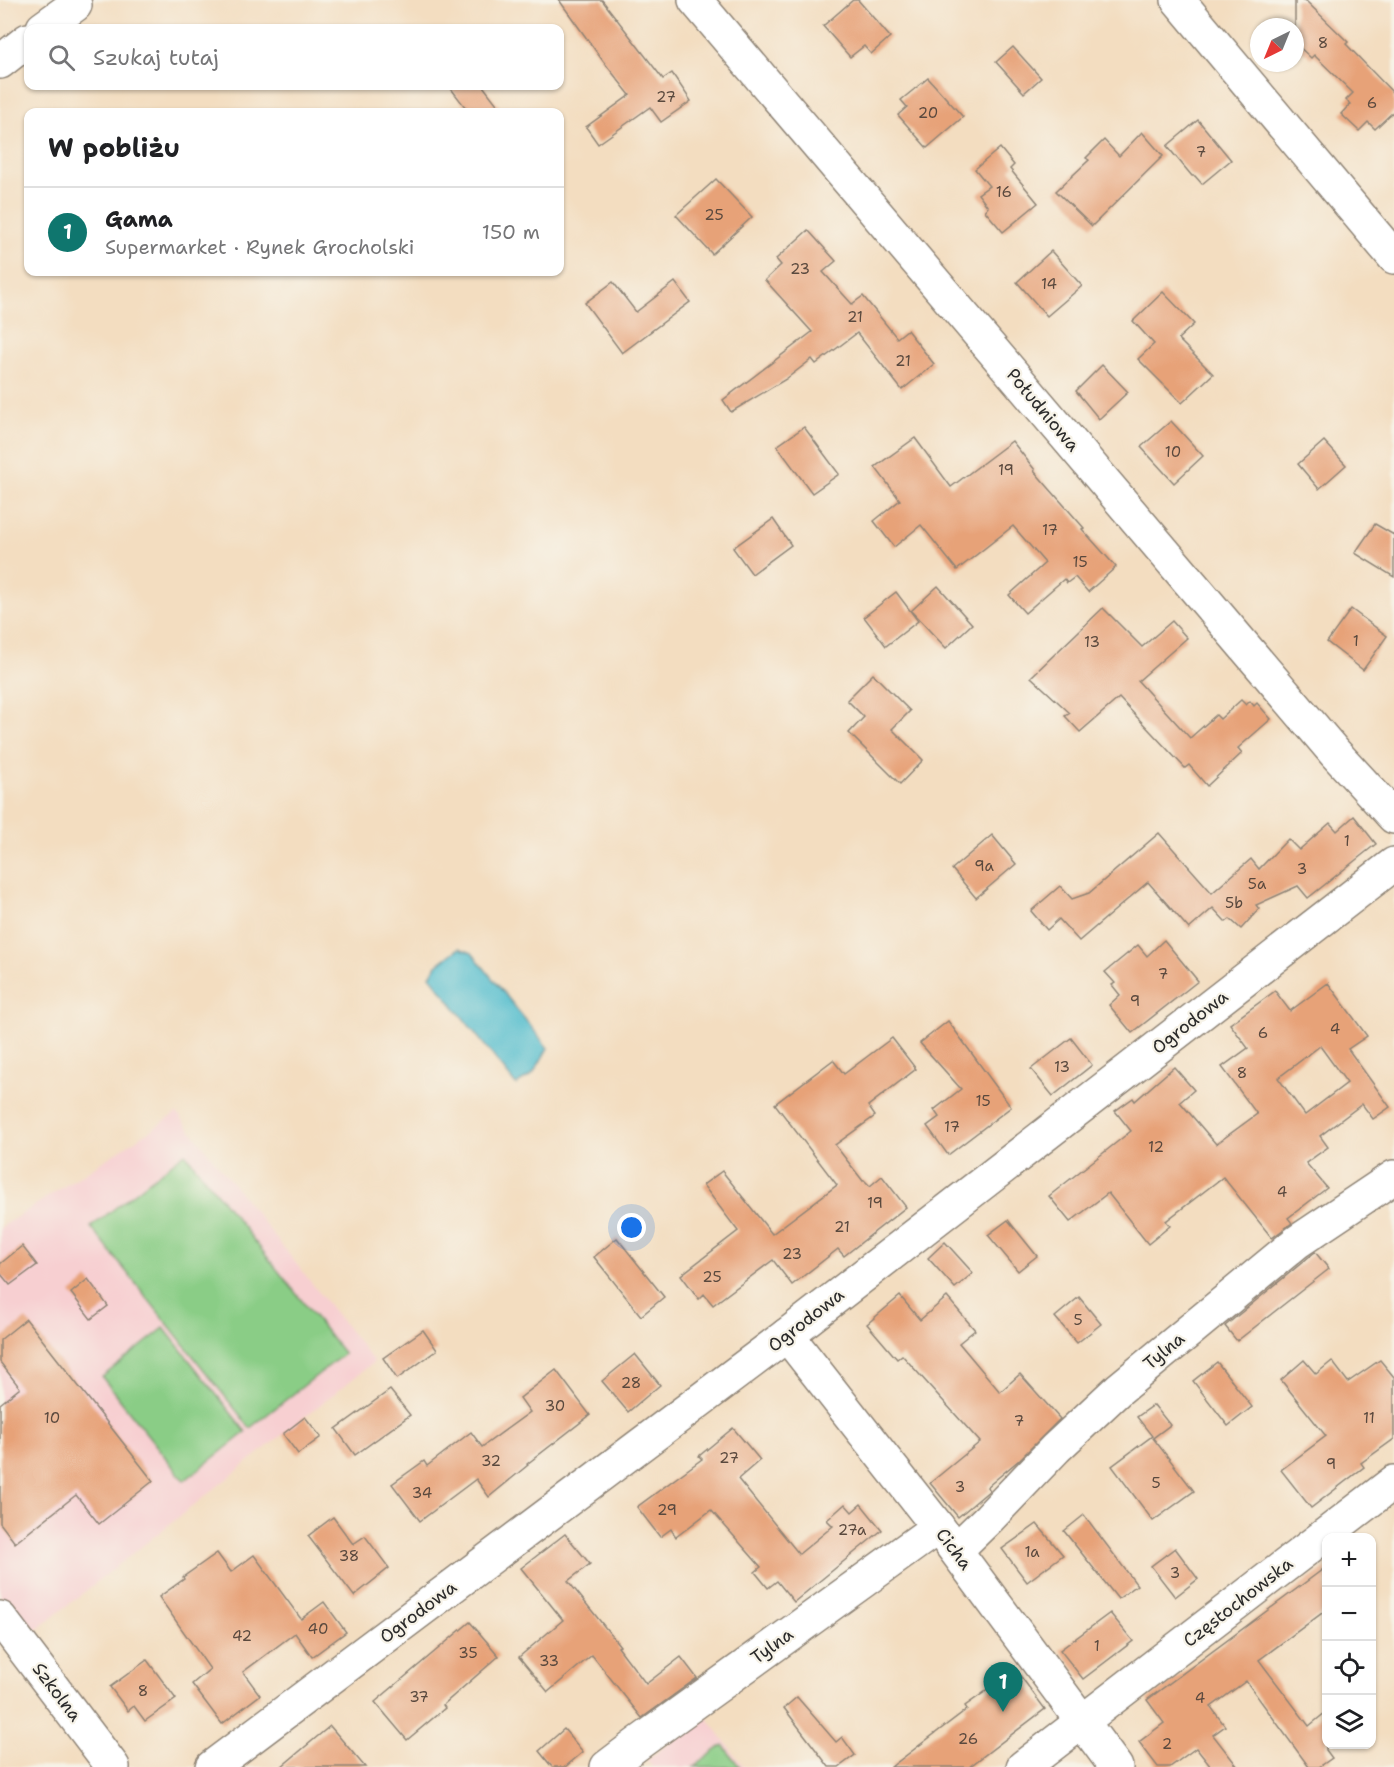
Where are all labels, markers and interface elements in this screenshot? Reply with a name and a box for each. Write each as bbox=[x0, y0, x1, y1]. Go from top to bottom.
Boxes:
north arrow bbox=[1250, 18, 1304, 72]
search box bbox=[24, 24, 564, 90]
house number: 8 bbox=[1318, 33, 1328, 53]
icon: search bbox=[45, 41, 78, 74]
text: Szukaj tutaj bbox=[93, 43, 219, 72]
house number: 27 bbox=[656, 87, 676, 107]
house number: 6 bbox=[1367, 93, 1377, 113]
house number: 20 bbox=[918, 103, 938, 123]
text: W pobliżu bbox=[48, 130, 180, 165]
house number: 7 bbox=[1196, 142, 1206, 162]
house number: 16 bbox=[996, 182, 1012, 202]
text: Gama bbox=[105, 205, 173, 234]
house number: 25 bbox=[704, 205, 724, 225]
text: 1 bbox=[63, 219, 72, 245]
text: 150 m bbox=[482, 219, 540, 245]
text: Supermarket · Rynek Grocholski bbox=[105, 234, 414, 260]
house number: 23 bbox=[790, 259, 810, 279]
house number: 14 bbox=[1041, 274, 1057, 294]
house number: 21 bbox=[847, 307, 863, 327]
house number: 21 bbox=[895, 351, 911, 371]
street label: Południowa bbox=[1001, 363, 1085, 457]
house number: 10 bbox=[1165, 442, 1181, 462]
house number: 19 bbox=[998, 460, 1014, 480]
house number: 17 bbox=[1042, 520, 1058, 540]
house number: 15 bbox=[1072, 552, 1088, 572]
house number: 1 bbox=[1353, 631, 1359, 651]
house number: 13 bbox=[1084, 632, 1100, 652]
house number: 1 bbox=[1344, 831, 1350, 851]
house number: 9a bbox=[974, 856, 994, 876]
house number: 3 bbox=[1297, 859, 1307, 879]
house number: 5a bbox=[1248, 874, 1267, 894]
house number: 5b bbox=[1225, 893, 1243, 913]
house number: 7 bbox=[1158, 964, 1168, 984]
street label: Ogrodowa bbox=[1147, 985, 1233, 1059]
house number: 9 bbox=[1130, 991, 1140, 1011]
house number: 4 bbox=[1330, 1019, 1340, 1039]
house number: 6 bbox=[1258, 1023, 1268, 1043]
house number: 13 bbox=[1054, 1057, 1070, 1077]
house number: 8 bbox=[1237, 1063, 1247, 1083]
house number: 15 bbox=[975, 1091, 991, 1111]
house number: 17 bbox=[944, 1117, 960, 1137]
house number: 12 bbox=[1148, 1137, 1164, 1157]
house number: 4 bbox=[1277, 1182, 1287, 1202]
house number: 19 bbox=[867, 1193, 883, 1213]
your location bbox=[617, 1213, 646, 1242]
house number: 21 bbox=[834, 1217, 850, 1237]
house number: 23 bbox=[782, 1244, 802, 1264]
house number: 25 bbox=[702, 1267, 722, 1287]
street label: Ogrodowa bbox=[763, 1283, 849, 1357]
house number: 5 bbox=[1073, 1310, 1083, 1330]
street label: Tylna bbox=[1138, 1327, 1190, 1375]
house number: 28 bbox=[621, 1373, 641, 1393]
house number: 30 bbox=[545, 1396, 565, 1416]
house number: 10 bbox=[44, 1408, 60, 1428]
house number: 11 bbox=[1363, 1408, 1375, 1428]
house number: 7 bbox=[1014, 1411, 1024, 1431]
house number: 27 bbox=[719, 1448, 739, 1468]
house number: 32 bbox=[481, 1451, 501, 1471]
house number: 9 bbox=[1326, 1454, 1336, 1474]
house number: 5 bbox=[1151, 1473, 1161, 1493]
house number: 3 bbox=[955, 1477, 965, 1497]
house number: 34 bbox=[412, 1483, 432, 1503]
house number: 29 bbox=[657, 1500, 677, 1520]
house number: 27a bbox=[838, 1520, 867, 1540]
street label: Cicha bbox=[930, 1523, 978, 1575]
map controls bbox=[1322, 1533, 1376, 1749]
button: + bbox=[1322, 1533, 1376, 1587]
house number: 1a bbox=[1024, 1542, 1040, 1562]
house number: 38 bbox=[339, 1546, 359, 1566]
street label: Częstochowska bbox=[1178, 1552, 1298, 1652]
house number: 3 bbox=[1170, 1563, 1180, 1583]
street label: Ogrodowa bbox=[375, 1575, 461, 1649]
button: − bbox=[1322, 1587, 1376, 1641]
house number: 40 bbox=[308, 1619, 328, 1639]
street label: Tylna bbox=[746, 1622, 798, 1670]
house number: 42 bbox=[232, 1626, 252, 1646]
house number: 1 bbox=[1094, 1636, 1100, 1656]
button: locate bbox=[1322, 1641, 1376, 1695]
house number: 35 bbox=[458, 1643, 478, 1663]
house number: 33 bbox=[539, 1651, 559, 1671]
street label: Szkolna bbox=[27, 1658, 87, 1726]
pin: 1 bbox=[984, 1662, 1022, 1712]
house number: 8 bbox=[138, 1681, 148, 1701]
house number: 37 bbox=[409, 1687, 429, 1707]
house number: 4 bbox=[1195, 1688, 1205, 1708]
button: layers bbox=[1322, 1695, 1376, 1749]
house number: 26 bbox=[958, 1729, 978, 1749]
house number: 2 bbox=[1162, 1734, 1172, 1754]

